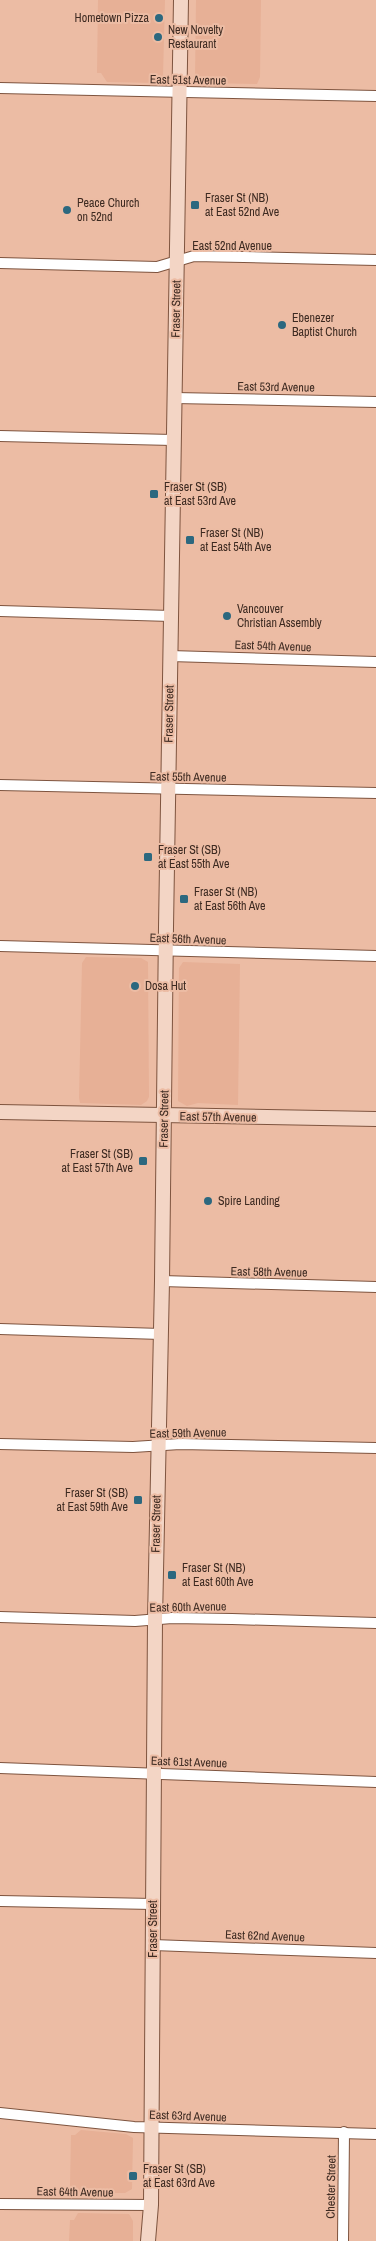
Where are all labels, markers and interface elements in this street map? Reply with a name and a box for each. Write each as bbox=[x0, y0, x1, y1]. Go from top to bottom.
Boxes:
place label: Hometown Pizza bbox=[75, 10, 150, 26]
marker: Hometown Pizza bbox=[153, 12, 165, 24]
place label: New Novelty Restaurant bbox=[168, 22, 223, 52]
marker: New Novelty Restaurant bbox=[152, 31, 164, 43]
street label: East 51st Avenue bbox=[150, 71, 226, 89]
place label: Fraser St (NB) at East 52nd Ave bbox=[205, 190, 279, 220]
place label: Peace Church on 52nd bbox=[77, 195, 139, 225]
marker: Fraser St (NB) at East 52nd Ave bbox=[189, 199, 201, 211]
marker: Peace Church on 52nd bbox=[61, 204, 73, 216]
street label: East 52nd Avenue bbox=[192, 238, 272, 254]
street label: Fraser Street bbox=[168, 280, 185, 338]
place label: Ebenezer Baptist Church bbox=[292, 310, 357, 340]
marker: Ebenezer Baptist Church bbox=[276, 319, 288, 331]
street label: East 53rd Avenue bbox=[237, 378, 315, 396]
place label: Fraser St (SB) at East 53rd Ave bbox=[164, 479, 236, 509]
marker: Fraser St (SB) at East 53rd Ave bbox=[148, 488, 160, 500]
place label: Fraser St (NB) at East 54th Ave bbox=[200, 525, 272, 555]
marker: Fraser St (NB) at East 54th Ave bbox=[184, 534, 196, 546]
place label: Vancouver Christian Assembly bbox=[237, 601, 322, 631]
marker: Vancouver Christian Assembly bbox=[221, 610, 233, 622]
street label: East 54th Avenue bbox=[234, 637, 312, 655]
street label: Fraser Street bbox=[161, 685, 178, 743]
street label: East 55th Avenue bbox=[149, 768, 227, 786]
place label: Fraser St (SB) at East 55th Ave bbox=[158, 842, 230, 872]
marker: Fraser St (SB) at East 55th Ave bbox=[142, 851, 154, 863]
place label: Fraser St (NB) at East 56th Ave bbox=[194, 884, 266, 914]
marker: Fraser St (NB) at East 56th Ave bbox=[178, 893, 190, 905]
street label: East 56th Avenue bbox=[149, 930, 227, 948]
place label: Dosa Hut bbox=[145, 978, 186, 994]
marker: Dosa Hut bbox=[129, 980, 141, 992]
street label: Fraser Street bbox=[156, 1090, 173, 1148]
street label: East 57th Avenue bbox=[179, 1108, 257, 1126]
place label: Fraser St (SB) at East 57th Ave bbox=[61, 1146, 133, 1176]
marker: Fraser St (SB) at East 57th Ave bbox=[137, 1155, 149, 1167]
place label: Spire Landing bbox=[218, 1193, 280, 1209]
marker: Spire Landing bbox=[202, 1195, 214, 1207]
street label: East 58th Avenue bbox=[230, 1263, 308, 1281]
street label: East 59th Avenue bbox=[149, 1424, 227, 1442]
place label: Fraser St (SB) at East 59th Ave bbox=[56, 1485, 128, 1515]
marker: Fraser St (SB) at East 59th Ave bbox=[132, 1494, 144, 1506]
street label: Fraser Street bbox=[148, 1495, 165, 1553]
place label: Fraser St (NB) at East 60th Ave bbox=[182, 1560, 254, 1590]
marker: Fraser St (NB) at East 60th Ave bbox=[166, 1569, 178, 1581]
street label: East 60th Avenue bbox=[149, 1598, 227, 1616]
street label: East 61st Avenue bbox=[151, 1753, 227, 1771]
street label: Fraser Street bbox=[145, 1900, 161, 1958]
street label: East 62nd Avenue bbox=[225, 1927, 305, 1945]
street label: East 63rd Avenue bbox=[149, 2107, 227, 2125]
street label: Chester Street bbox=[322, 2155, 340, 2219]
place label: Fraser St (SB) at East 63rd Ave bbox=[143, 2161, 215, 2191]
marker: Fraser St (SB) at East 63rd Ave bbox=[127, 2170, 139, 2182]
street label: East 64th Avenue bbox=[36, 2183, 114, 2201]

